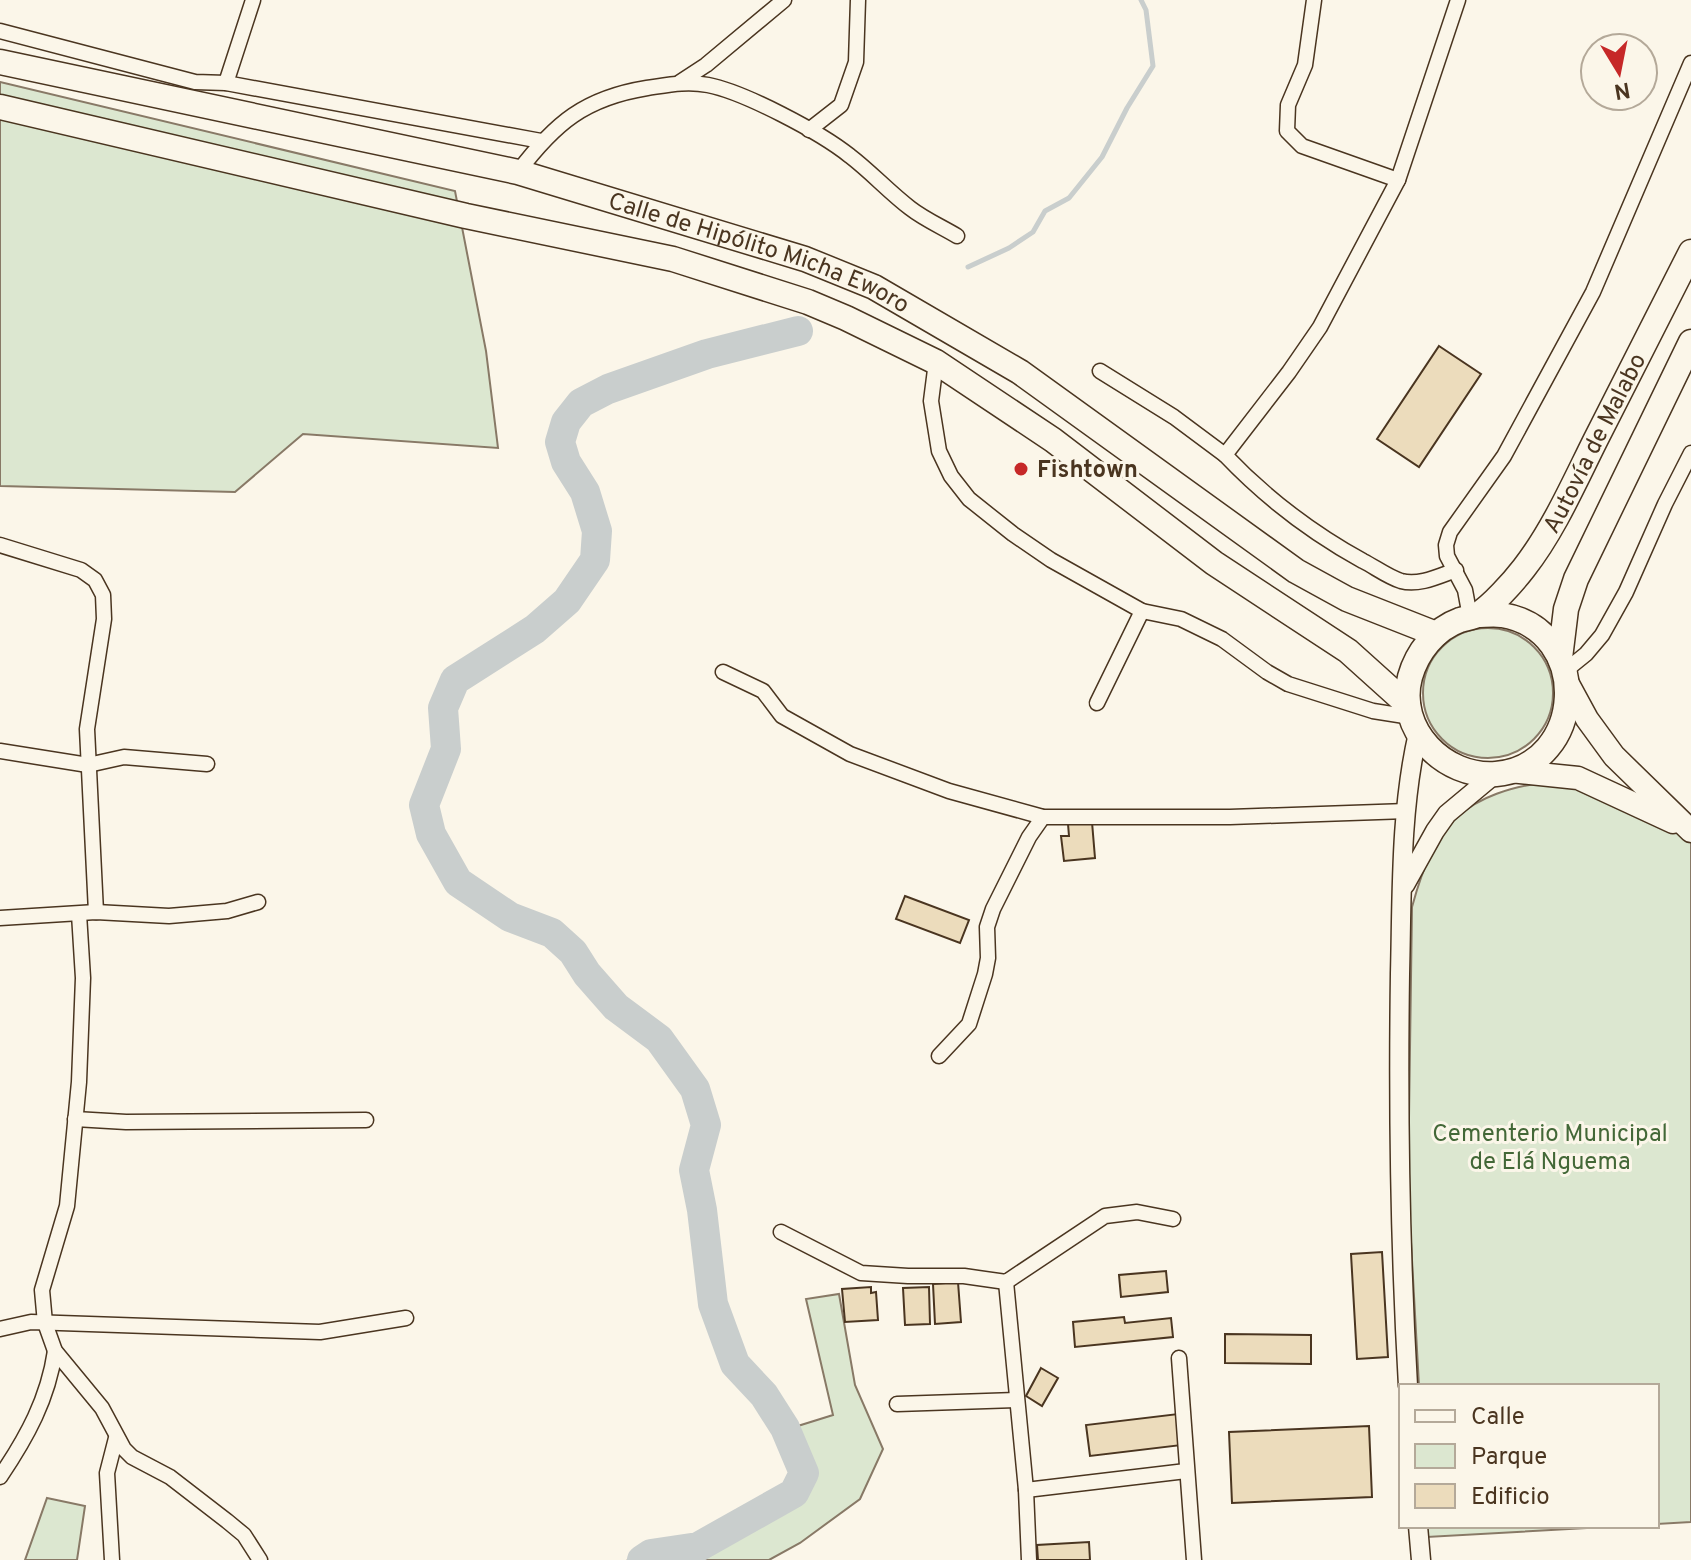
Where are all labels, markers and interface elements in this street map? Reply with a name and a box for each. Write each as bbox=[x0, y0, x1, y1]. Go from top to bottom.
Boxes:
north arrow bbox=[1579, 32, 1659, 112]
text: N bbox=[1612, 75, 1632, 104]
street label: Calle de Hipólito Micha Eworo bbox=[605, 187, 914, 321]
street label: Autovía de Malabo bbox=[1538, 349, 1654, 539]
place label: Fishtown bbox=[1037, 456, 1138, 486]
marker: Fishtown bbox=[1012, 460, 1030, 478]
park label: Cementerio Municipal de Elá Nguema bbox=[1432, 1120, 1668, 1178]
legend bbox=[1399, 1384, 1659, 1528]
text: Calle bbox=[1471, 1403, 1525, 1433]
text: Parque bbox=[1471, 1443, 1547, 1473]
text: Edificio bbox=[1471, 1483, 1550, 1513]

